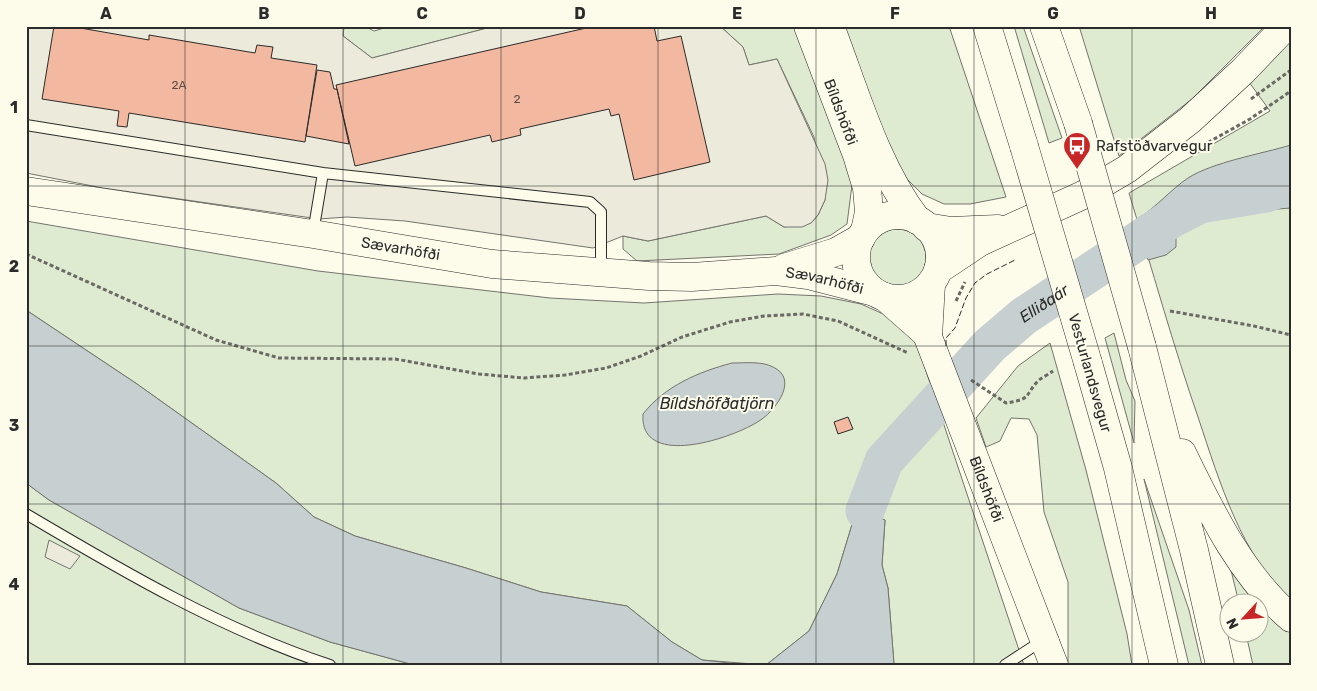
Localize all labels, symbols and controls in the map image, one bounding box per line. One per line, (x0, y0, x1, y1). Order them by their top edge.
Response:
text: A (100, 4, 112, 23)
text: B (258, 4, 270, 23)
text: C (416, 4, 428, 23)
text: D (574, 4, 586, 23)
text: E (732, 4, 742, 23)
text: F (890, 4, 900, 23)
text: G (1047, 4, 1059, 23)
text: H (1205, 4, 1217, 23)
street label: Bíldshöfði (820, 76, 861, 148)
house number: 2A (171, 78, 187, 92)
house number: 2 (513, 92, 521, 106)
text: 1 (10, 98, 18, 117)
bus stop icon: Rafstöðvarvegur (1062, 131, 1092, 170)
place label: Rafstöðvarvegur (1096, 137, 1213, 155)
street label: Sævarhöfði (360, 233, 441, 264)
text: 2 (9, 257, 19, 276)
street label: Sævarhöfði (785, 263, 866, 298)
water label: Elliðaár (1016, 280, 1073, 327)
street label: Vesturlandsvegur (1064, 311, 1116, 435)
water label: Bíldshöfðatjörn (660, 394, 774, 413)
text: 3 (9, 416, 19, 435)
street label: Bíldshöfði (966, 454, 1007, 525)
text: 4 (9, 575, 20, 594)
north arrow (1220, 594, 1270, 644)
text: N (1223, 615, 1243, 632)

